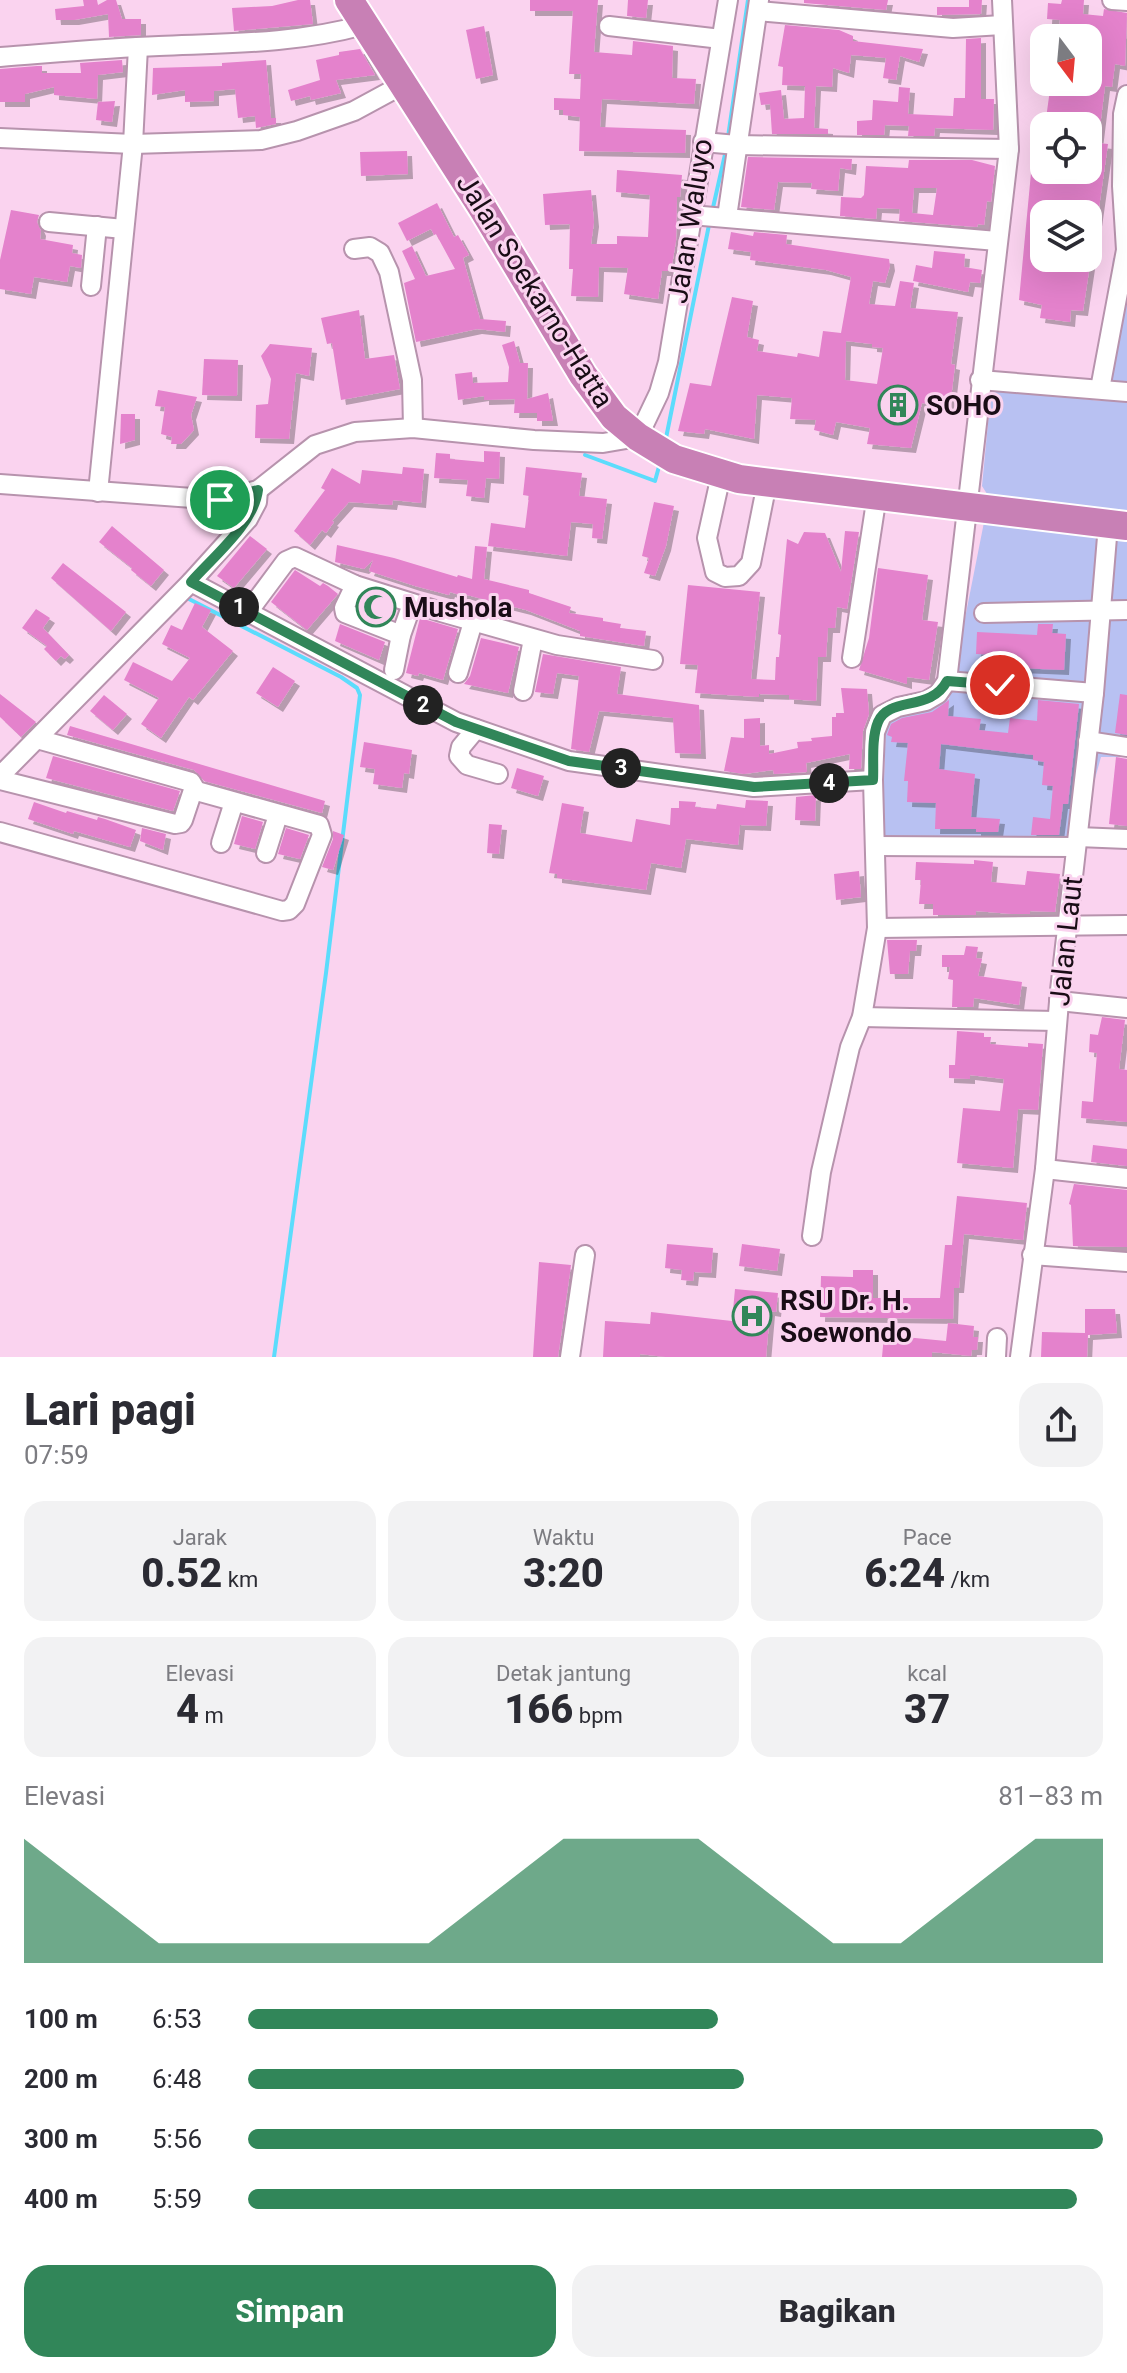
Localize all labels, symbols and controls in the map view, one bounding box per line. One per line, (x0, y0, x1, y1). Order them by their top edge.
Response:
north arrow (1030, 24, 1102, 96)
map controls (1030, 24, 1102, 272)
button: locate (1030, 112, 1102, 184)
street label: Jalan Waluyo (661, 136, 719, 306)
street label: Jalan Soekarno-Hatta (450, 168, 620, 414)
button: layers (1030, 200, 1102, 272)
building icon: SOHO (877, 384, 919, 426)
place label: SOHO (926, 389, 1002, 422)
pin (186, 466, 254, 534)
icon: arrive (198, 478, 242, 522)
mosque icon: Mushola (355, 586, 397, 628)
pin: 1 (219, 587, 259, 627)
place label: Mushola (404, 591, 512, 624)
text: 1 (233, 594, 245, 619)
pin (966, 651, 1034, 719)
icon: check (978, 663, 1022, 707)
pin: 2 (403, 685, 443, 725)
text: 2 (417, 692, 429, 717)
pin: 3 (601, 748, 641, 788)
text: 3 (615, 755, 627, 780)
pin: 4 (809, 763, 849, 803)
text: 4 (823, 770, 835, 795)
street label: Jalan Laut (1043, 875, 1089, 1007)
place label: RSU Dr. H. Soewondo (780, 1284, 912, 1349)
hospital icon: RSU Dr. H. Soewondo (731, 1295, 773, 1337)
button: share (1019, 1383, 1103, 1467)
text: Lari pagi (24, 1384, 196, 1436)
text: 07:59 (24, 1440, 89, 1470)
text: Jarak (173, 1525, 227, 1550)
text: Waktu (533, 1525, 594, 1550)
text: Pace (903, 1525, 952, 1550)
text: 0.52 (141, 1550, 222, 1597)
text: 3:20 (523, 1550, 604, 1597)
text: 6:24 (864, 1550, 945, 1597)
text: km (222, 1567, 258, 1592)
text: /km (945, 1567, 990, 1592)
text: Elevasi (166, 1661, 234, 1686)
text: Detak jantung (496, 1661, 631, 1686)
text: kcal (907, 1661, 947, 1686)
text: 4 (176, 1686, 199, 1733)
text: 166 (504, 1686, 573, 1733)
text: 37 (904, 1686, 950, 1733)
text: m (199, 1703, 224, 1728)
text: bpm (573, 1703, 623, 1728)
text: Elevasi (24, 1781, 105, 1811)
text: 81–83 m (998, 1781, 1103, 1811)
text: 100 m (24, 2004, 98, 2034)
text: 6:53 (152, 2004, 202, 2034)
text: 200 m (24, 2064, 98, 2094)
text: 6:48 (152, 2064, 202, 2094)
text: 300 m (24, 2124, 98, 2154)
text: 5:56 (152, 2124, 202, 2154)
text: 400 m (24, 2184, 98, 2214)
text: 5:59 (152, 2184, 202, 2214)
button: Simpan (24, 2265, 556, 2357)
button: Bagikan (572, 2265, 1103, 2357)

